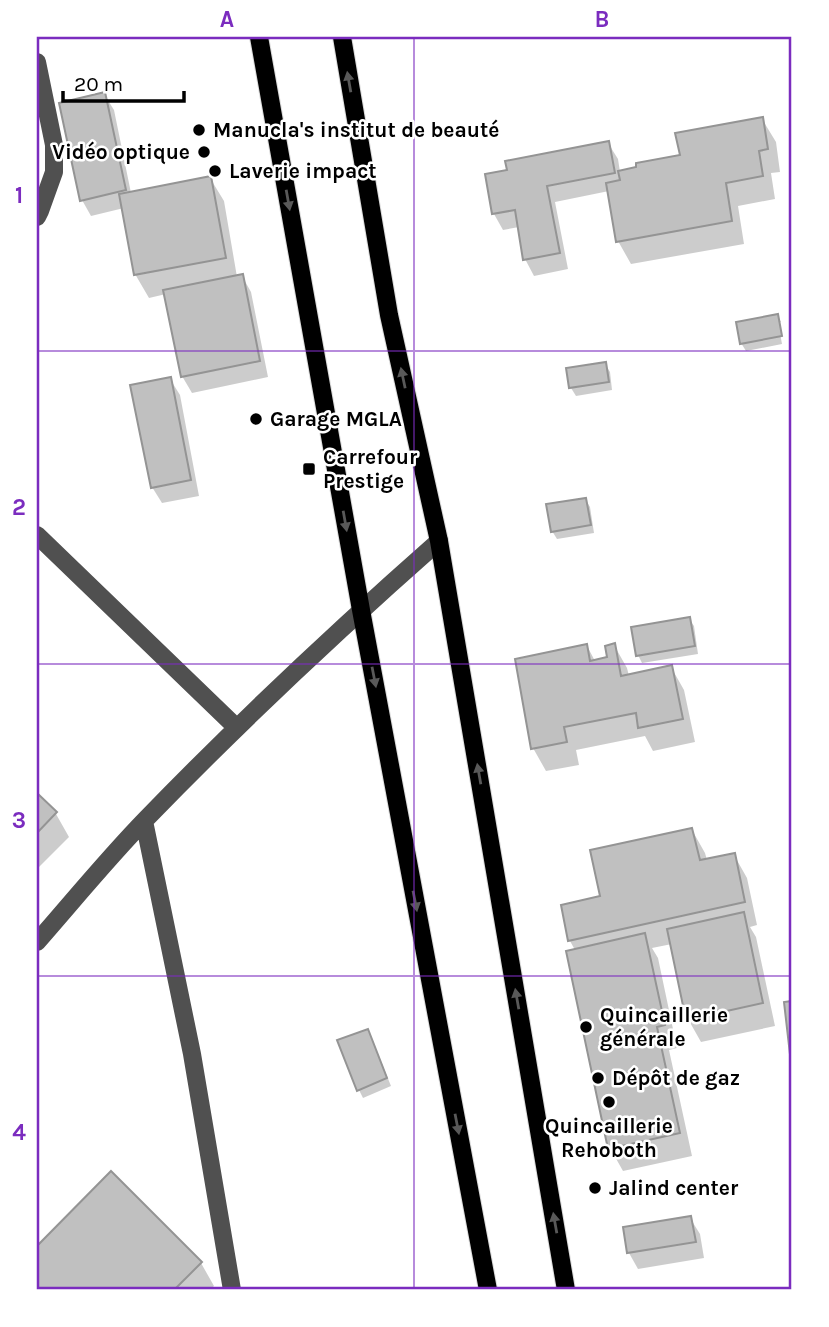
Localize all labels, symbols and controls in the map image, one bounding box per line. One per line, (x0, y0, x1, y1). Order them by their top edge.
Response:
text: A (220, 6, 234, 33)
text: B (595, 6, 609, 33)
scale bar (63, 60, 184, 104)
one-way arrow (343, 71, 354, 93)
text: 20 m (74, 72, 123, 96)
place label: Manucla's institut de beauté (213, 118, 499, 142)
marker: Manucla's institut de beauté (191, 122, 207, 138)
place label: Vidéo optique (52, 140, 190, 165)
marker: Vidéo optique (196, 144, 212, 160)
place label: Laverie impact (229, 159, 377, 183)
marker: Laverie impact (207, 163, 223, 179)
text: 1 (15, 182, 23, 209)
one-way arrow (283, 190, 294, 212)
one-way arrow (397, 367, 408, 389)
place label: Garage MGLA (270, 407, 402, 431)
marker: Garage MGLA (248, 411, 264, 427)
place label: Carrefour Prestige (323, 445, 418, 493)
marker: Carrefour Prestige (301, 461, 317, 477)
text: 2 (12, 494, 26, 521)
one-way arrow (340, 510, 351, 532)
one-way arrow (368, 666, 379, 688)
one-way arrow (473, 763, 484, 785)
text: 3 (12, 807, 26, 834)
one-way arrow (410, 890, 421, 912)
one-way arrow (511, 988, 522, 1010)
place label: Quincaillerie générale (600, 1003, 728, 1051)
marker: Quincaillerie générale (578, 1019, 594, 1035)
place label: Dépôt de gaz (612, 1066, 740, 1090)
marker: Dépôt de gaz (590, 1070, 606, 1086)
marker: Quincaillerie Rehoboth (601, 1094, 617, 1110)
one-way arrow (452, 1113, 463, 1135)
place label: Quincaillerie Rehoboth (545, 1114, 673, 1162)
text: 4 (12, 1119, 26, 1146)
place label: Jalind center (609, 1176, 739, 1200)
marker: Jalind center (587, 1180, 603, 1196)
one-way arrow (549, 1212, 560, 1234)

